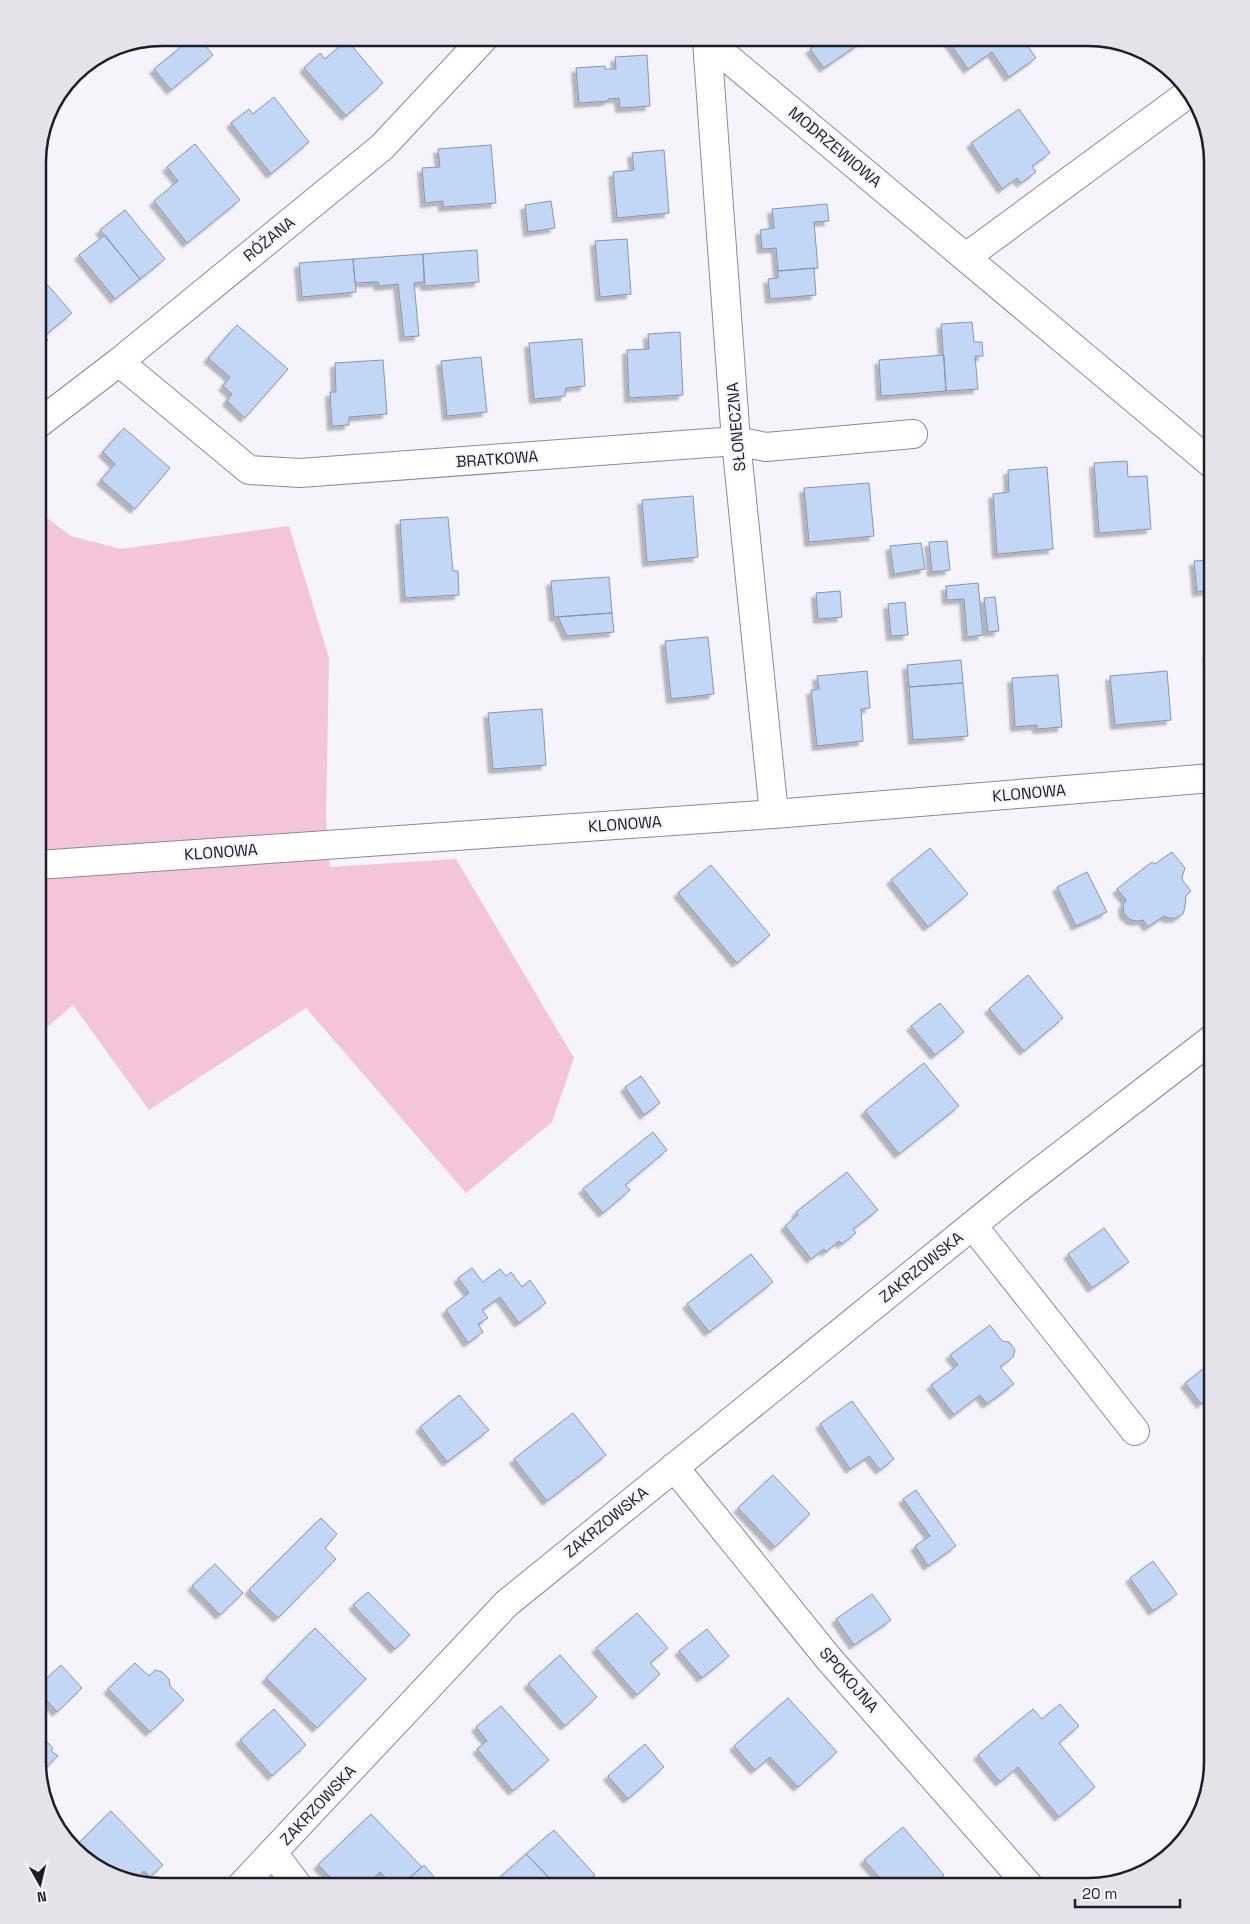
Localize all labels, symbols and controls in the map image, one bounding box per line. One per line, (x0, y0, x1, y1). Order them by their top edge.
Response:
street label: MODRZEWIOWA (784, 102, 886, 192)
street label: RÓŻANA (239, 212, 299, 266)
street label: SŁONECZNA (722, 381, 750, 473)
street label: BRATKOWA (455, 446, 539, 472)
street label: KLONOWA (991, 779, 1067, 807)
street label: KLONOWA (587, 811, 663, 837)
street label: KLONOWA (183, 839, 259, 865)
street label: ZAKRZOWSKA (875, 1227, 967, 1307)
street label: ZAKRZOWSKA (560, 1482, 652, 1562)
street label: SPOKOJNA (815, 1643, 883, 1717)
street label: ZAKRZOWSKA (275, 1760, 361, 1850)
north arrow (15, 1859, 65, 1909)
scale bar (1075, 1876, 1180, 1908)
text: 20 m (1082, 1884, 1117, 1903)
text: N (36, 1887, 48, 1906)

